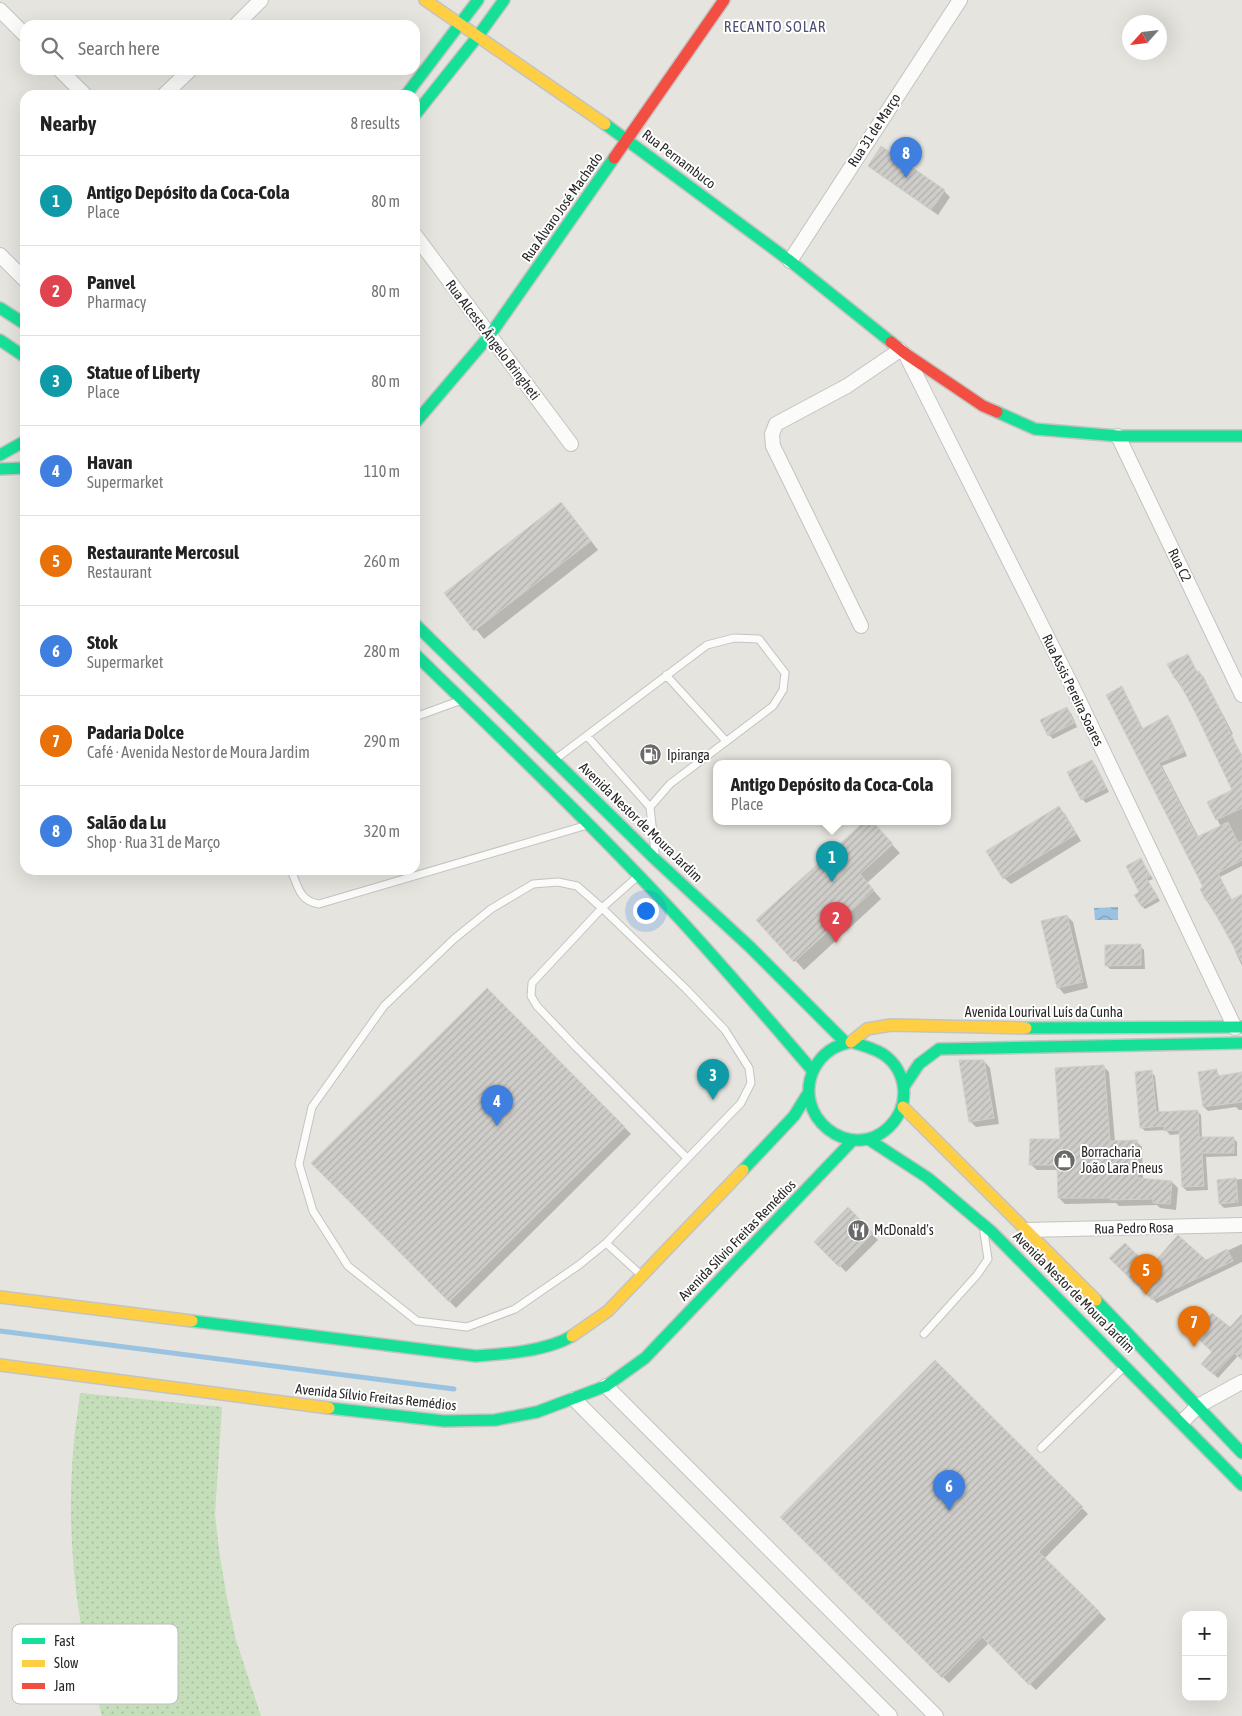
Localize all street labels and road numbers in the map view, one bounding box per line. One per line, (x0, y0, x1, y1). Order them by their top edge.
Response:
street label: Rua 31 de Março (844, 90, 904, 170)
street label: Rua Pernambuco (639, 126, 719, 192)
street label: Rua Álvaro José Machado (518, 149, 606, 265)
street label: Rua Alceste Ângelo Bringheti (443, 277, 543, 403)
street label: Rua C2 (1165, 546, 1195, 584)
street label: Rua Assis Pereira Soares (1039, 631, 1107, 749)
street label: Avenida Nestor de Moura Jardim (576, 759, 706, 885)
street label: Avenida Lourival Luís da Cunha (965, 1004, 1123, 1020)
street label: Avenida Sílvio Freitas Remédios (675, 1176, 799, 1304)
street label: Rua Pedro Rosa (1094, 1219, 1174, 1237)
street label: Avenida Nestor de Moura Jardim (1010, 1228, 1138, 1356)
street label: Avenida Sílvio Freitas Remédios (295, 1381, 457, 1413)

